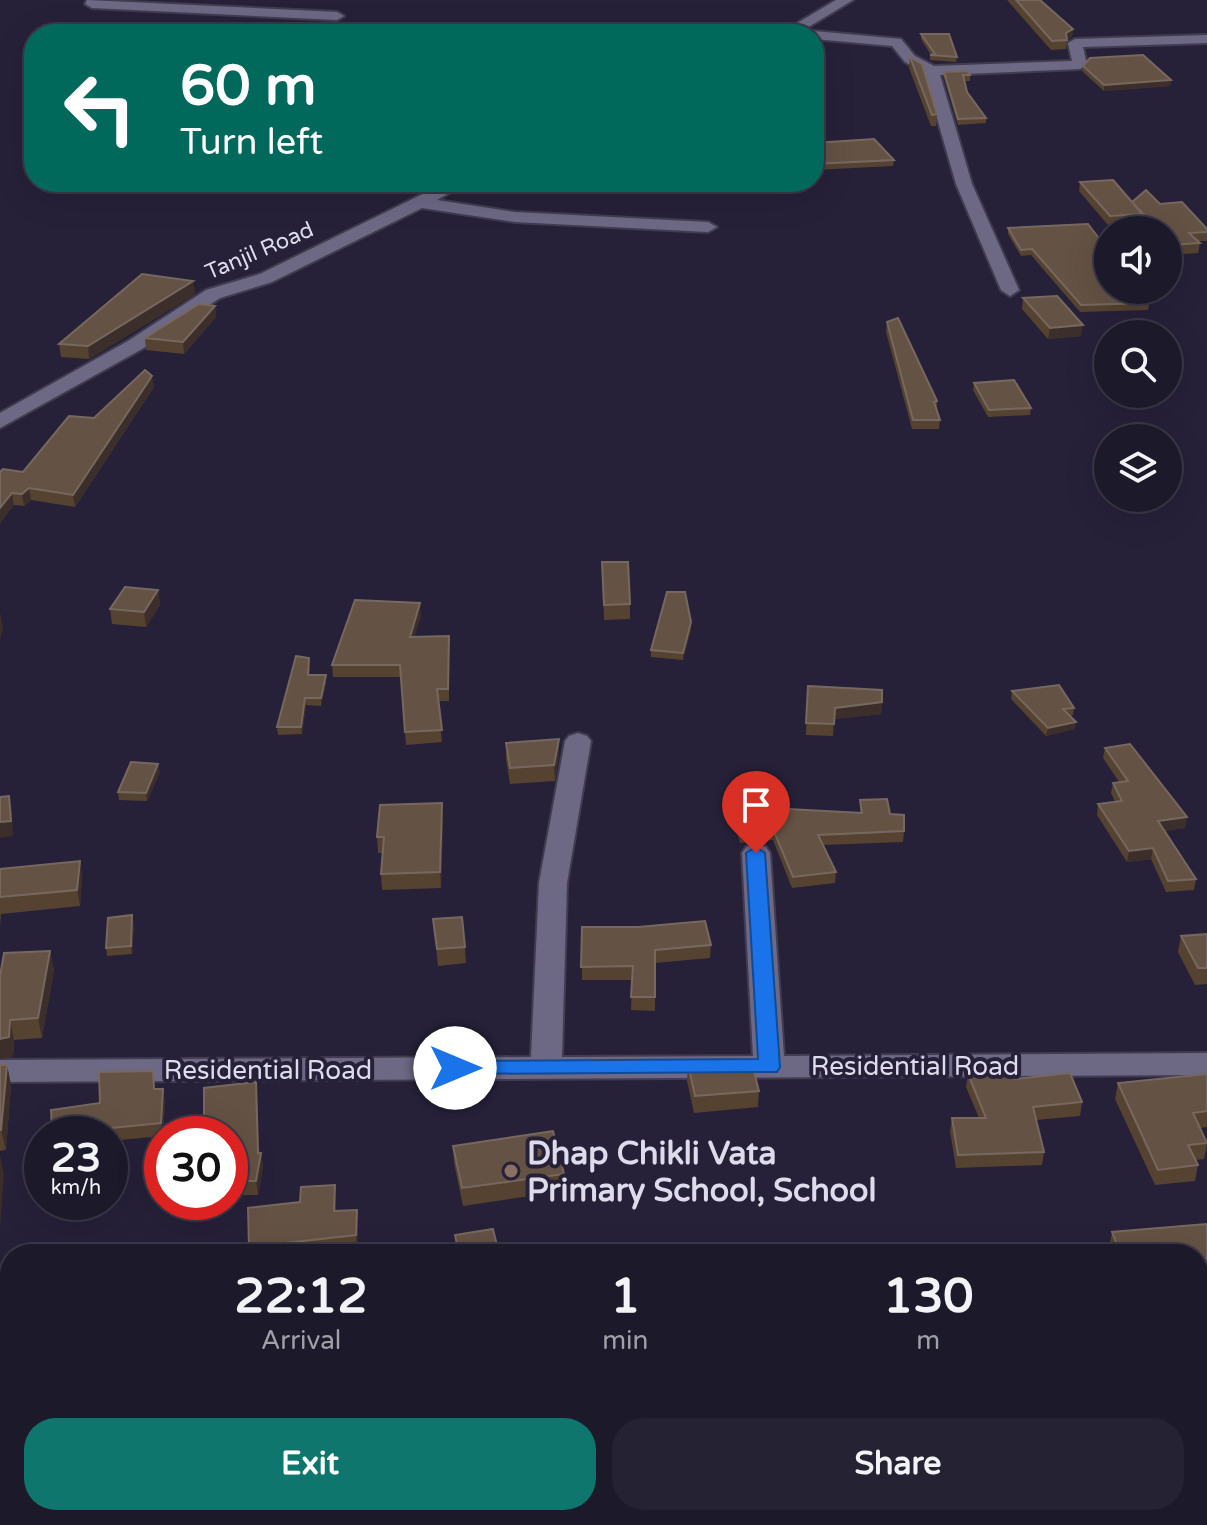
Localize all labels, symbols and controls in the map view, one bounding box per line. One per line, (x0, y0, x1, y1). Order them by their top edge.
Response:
text: 60 m (180, 53, 316, 120)
icon: left (48, 56, 152, 160)
text: Turn left (180, 121, 323, 164)
street label: Tanjil Road (201, 216, 317, 285)
map controls (1094, 216, 1182, 512)
button: sound (1094, 216, 1182, 304)
button: search (1094, 320, 1182, 408)
button: layers (1094, 424, 1182, 512)
pin (722, 771, 790, 853)
icon: arrive (734, 783, 778, 827)
position arrow (413, 1026, 497, 1110)
street label: Residential Road (811, 1051, 1019, 1082)
street label: Residential Road (164, 1055, 372, 1086)
speed limit sign: 30 (144, 1116, 248, 1220)
text: 23 (51, 1134, 101, 1182)
place label: Dhap Chikli Vata Primary School, School (527, 1135, 877, 1210)
marker: Dhap Chikli Vata Primary School, School (502, 1162, 520, 1180)
text: km/h (51, 1176, 101, 1200)
text: 22:12 (235, 1268, 368, 1326)
text: 1 (610, 1268, 640, 1326)
text: 130 (883, 1268, 973, 1326)
text: Arrival (261, 1325, 341, 1356)
text: min (602, 1325, 648, 1356)
text: m (916, 1325, 940, 1356)
button: Exit (24, 1418, 596, 1510)
button: Share (612, 1418, 1184, 1510)

